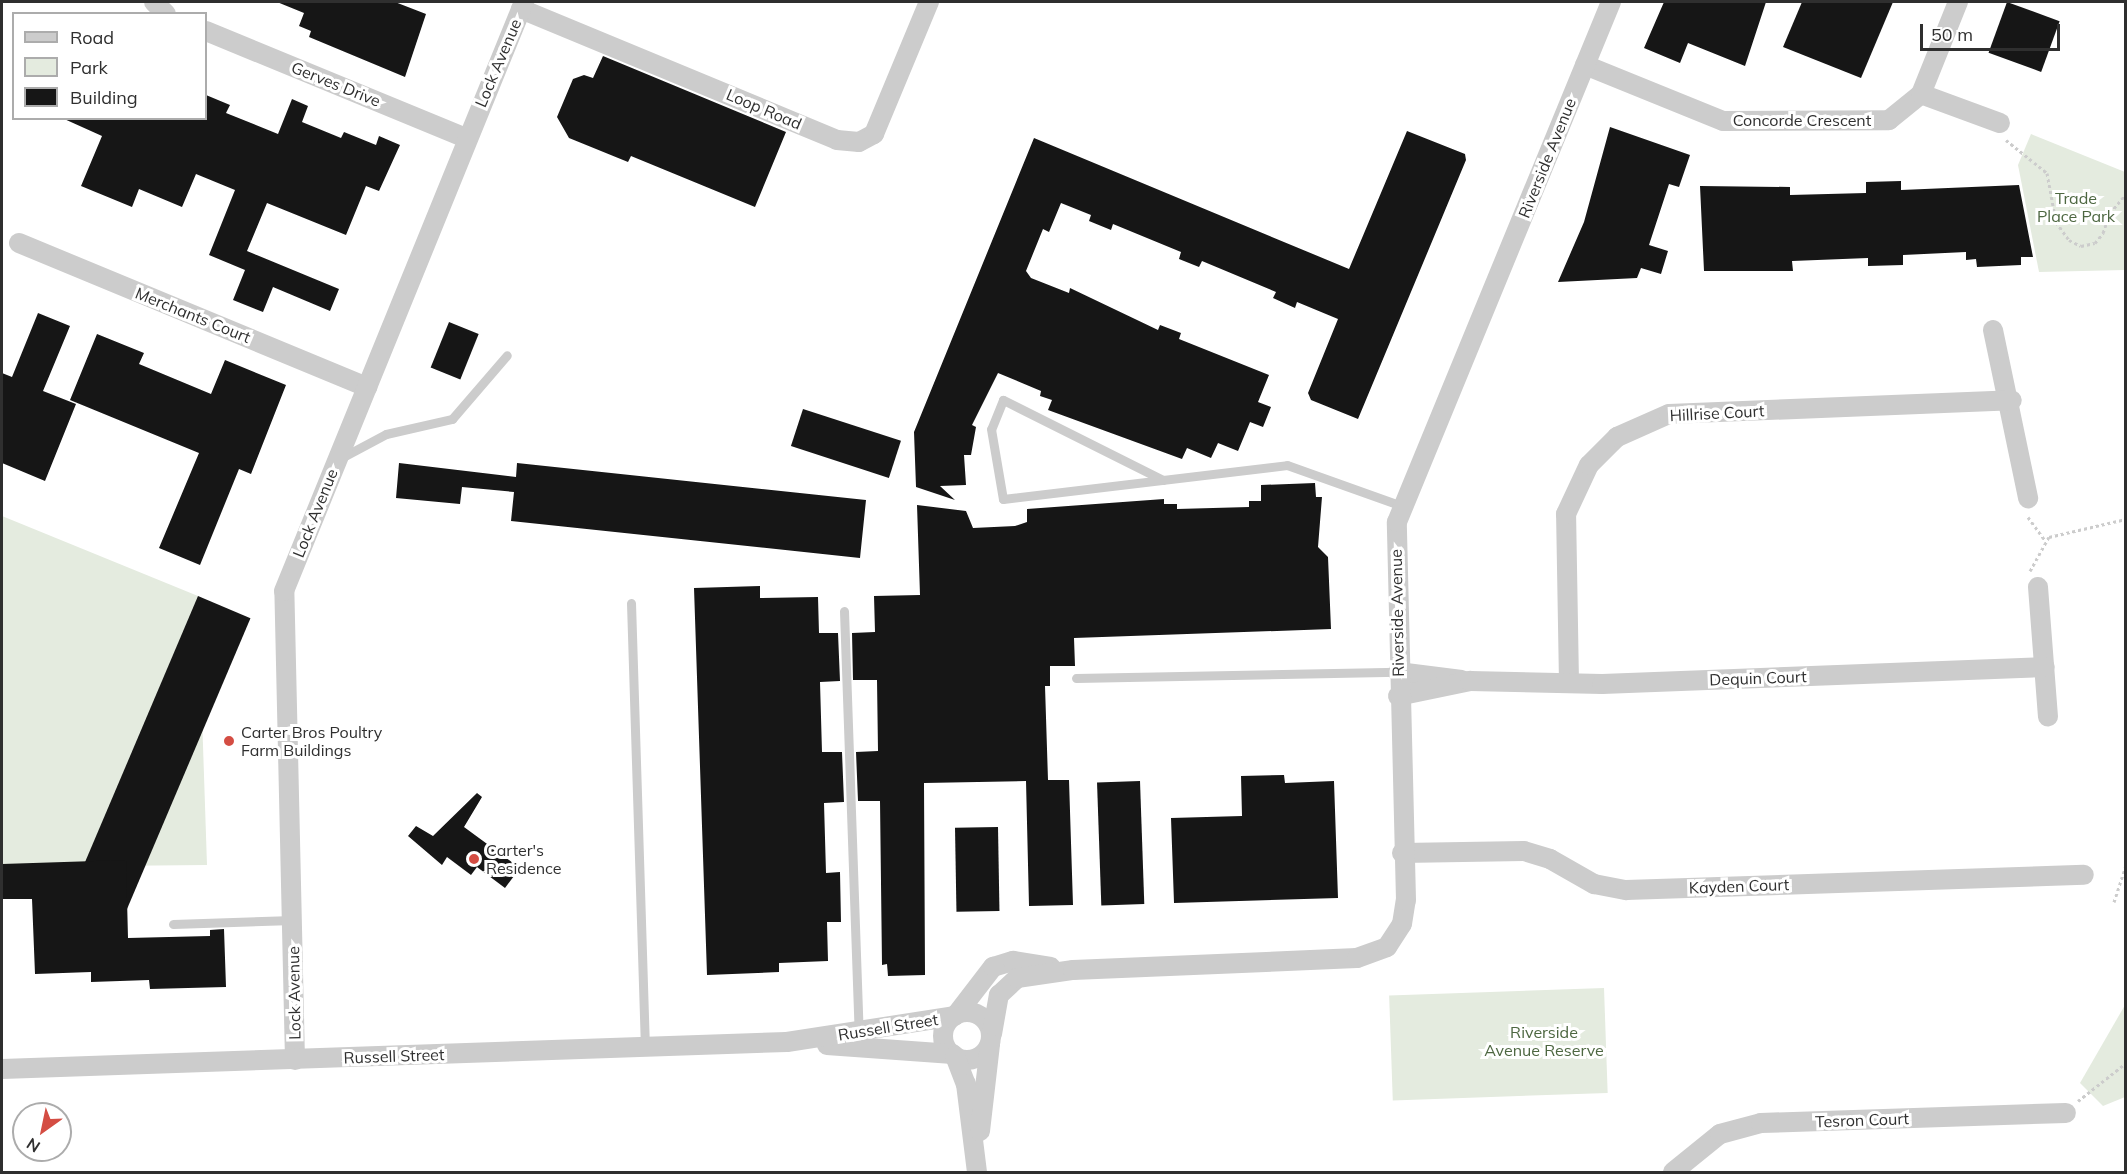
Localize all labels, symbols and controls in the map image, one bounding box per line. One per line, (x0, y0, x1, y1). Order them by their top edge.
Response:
legend (12, 12, 207, 120)
scale bar (1923, 12, 2062, 50)
street label: Lock Avenue (471, 16, 525, 110)
text: 50 m (1931, 23, 1973, 46)
text: Road (70, 26, 114, 49)
text: Park (70, 56, 108, 79)
street label: Gerves Drive (289, 57, 383, 111)
street label: Loop Road (723, 85, 805, 133)
text: Building (70, 86, 138, 109)
street label: Riverside Avenue (1514, 95, 1580, 221)
street label: Concorde Crescent (1733, 110, 1871, 130)
park label: Trade Place Park (2037, 188, 2115, 226)
street label: Merchants Court (133, 283, 253, 347)
street label: Hillrise Court (1669, 401, 1765, 425)
street label: Lock Avenue (289, 466, 341, 560)
street label: Riverside Avenue (1386, 549, 1408, 677)
street label: Dequin Court (1709, 667, 1807, 689)
place label: Carter Bros Poultry Farm Buildings (241, 722, 382, 760)
marker: Carter Bros Poultry Farm Buildings (222, 734, 236, 748)
place label: Carter's Residence (486, 840, 561, 878)
marker: Carter's Residence (467, 852, 481, 866)
street label: Kayden Court (1688, 875, 1790, 897)
street label: Lock Avenue (284, 946, 304, 1040)
street label: Russell Street (837, 1010, 939, 1044)
park label: Riverside Avenue Reserve (1484, 1022, 1604, 1060)
street label: Russell Street (343, 1045, 445, 1067)
north arrow (12, 1102, 72, 1162)
street label: Tesron Court (1815, 1109, 1909, 1131)
text: N (23, 1134, 44, 1157)

